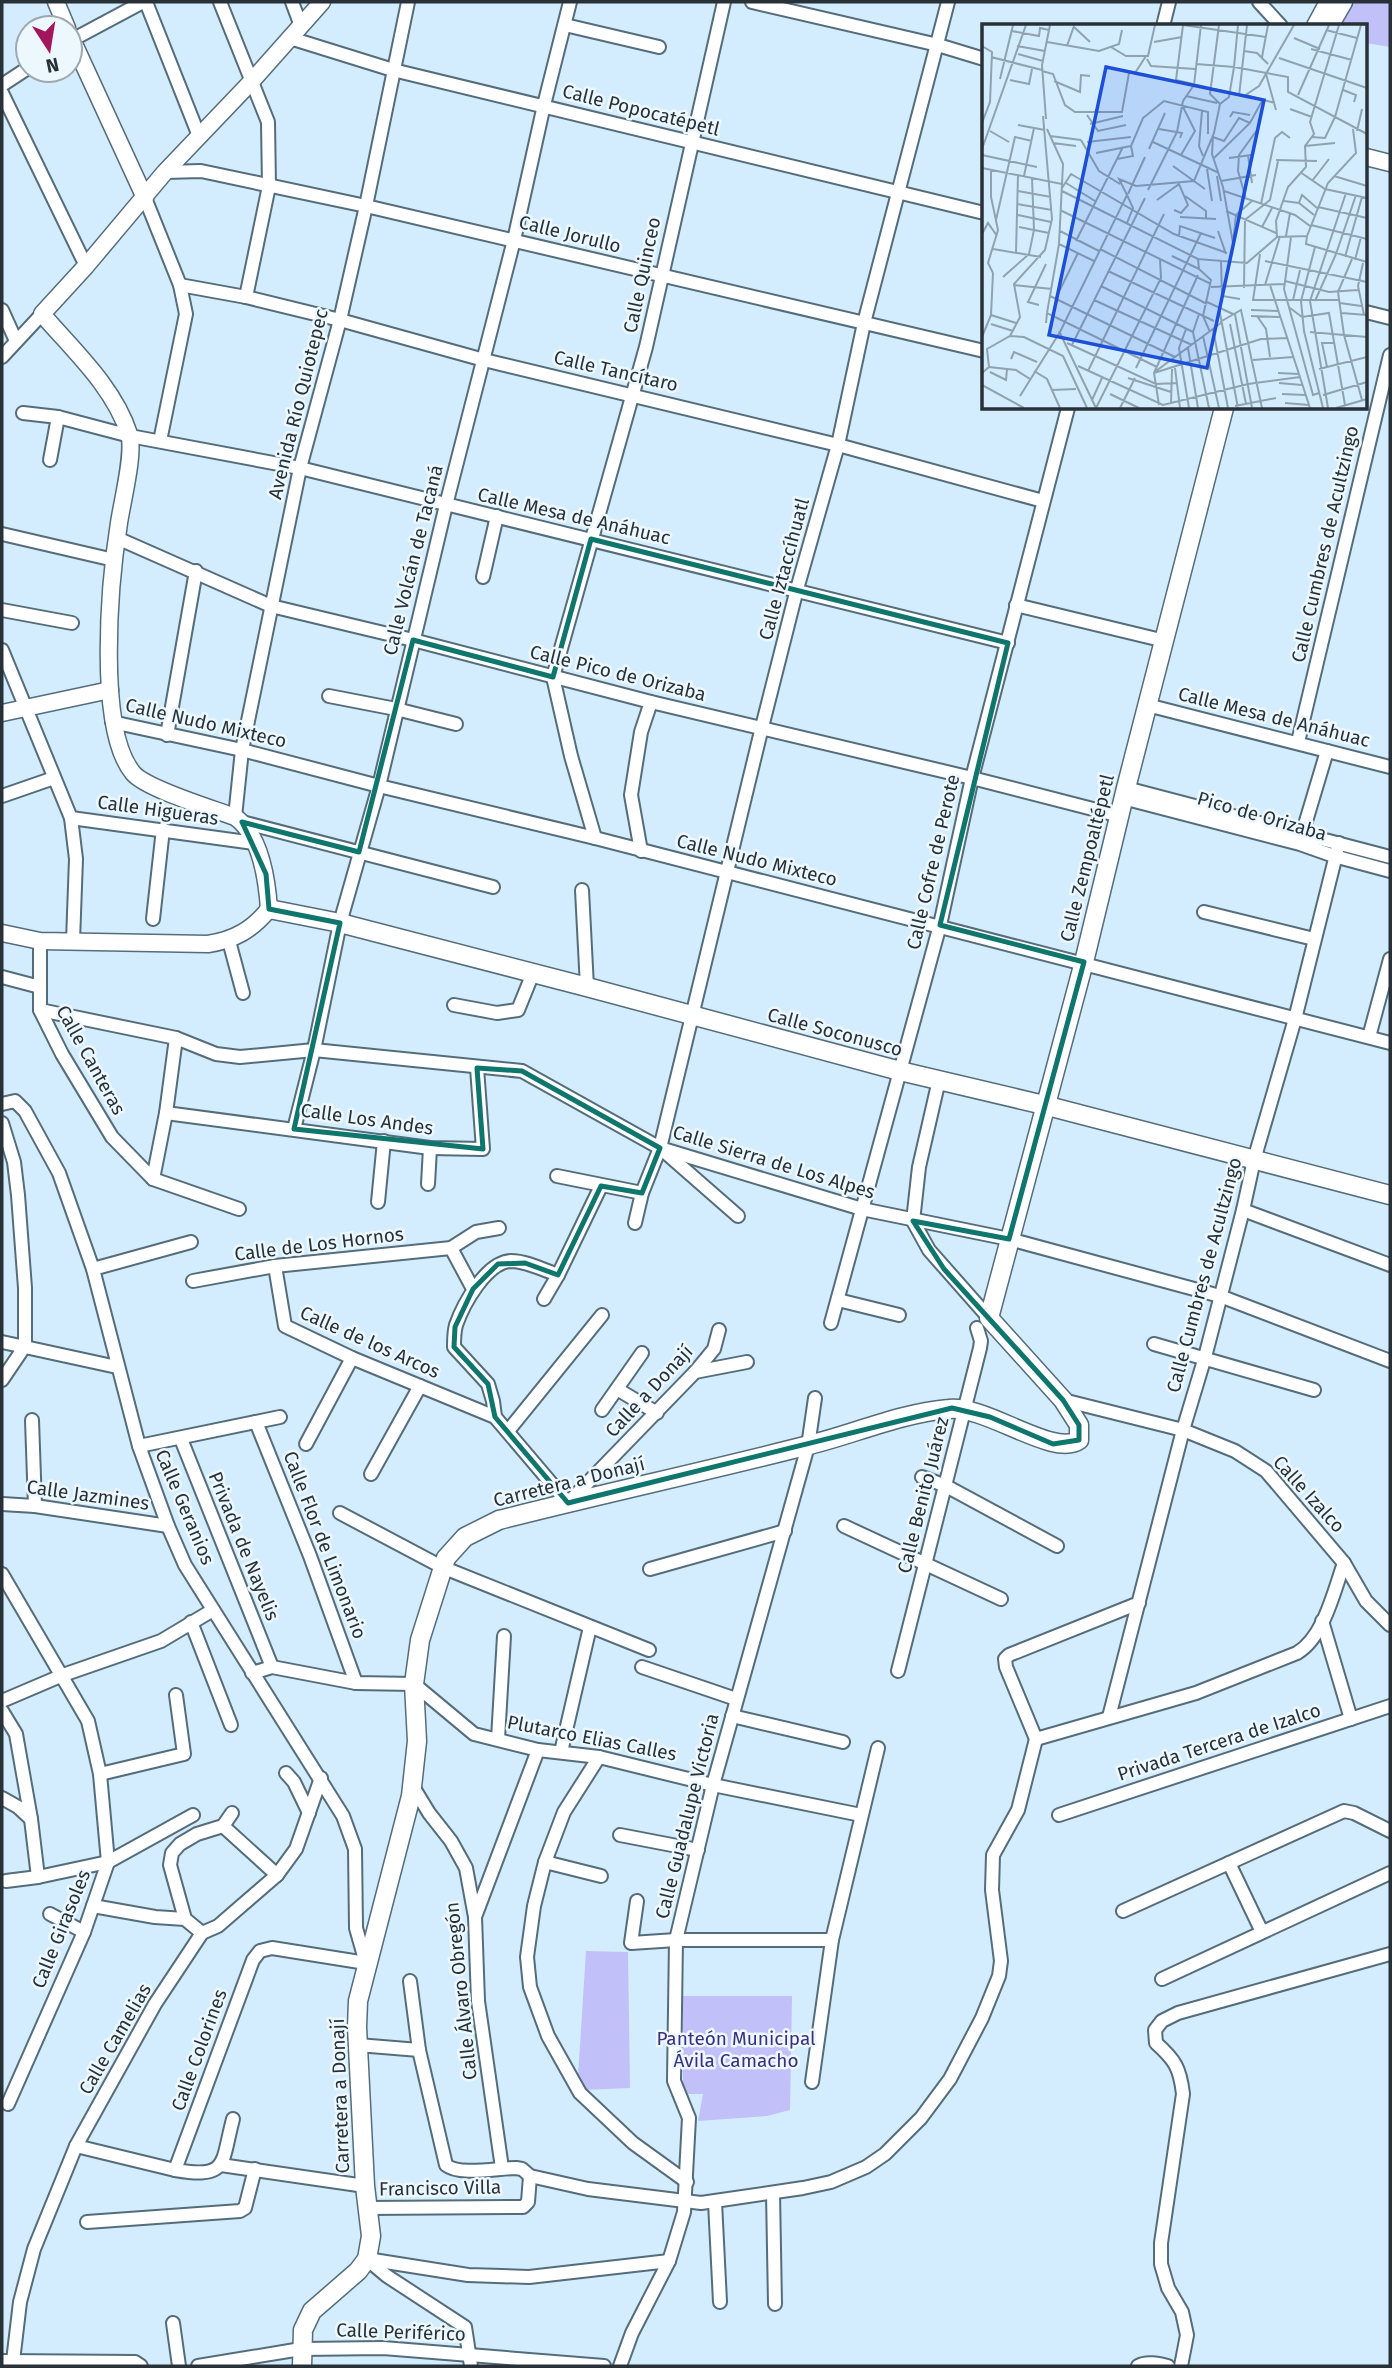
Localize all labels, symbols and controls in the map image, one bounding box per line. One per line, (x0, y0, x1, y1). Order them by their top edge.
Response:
north arrow (14, 14, 84, 84)
inset map (982, 24, 1368, 410)
text: N (44, 53, 61, 78)
street label: Calle Popocatépetl (560, 79, 722, 141)
street label: Calle Jorullo (517, 210, 623, 258)
street label: Calle Quinceo (618, 215, 666, 335)
street label: Avenida Río Quiotepec (263, 307, 333, 501)
street label: Calle Tancítaro (552, 346, 680, 396)
street label: Calle Cumbres de Acultzingo (1287, 423, 1363, 665)
street label: Calle Volcán de Tacaná (378, 462, 448, 658)
street label: Calle Mesa de Anáhuac (475, 483, 673, 549)
street label: Calle Iztaccíhuatl (754, 495, 814, 643)
street label: Calle Pico de Orizaba (528, 640, 708, 706)
street label: Calle Mesa de Anáhuac (1176, 682, 1372, 752)
street label: Calle Nudo Mixteco (123, 693, 289, 753)
street label: Calle Zempoaltépetl (1055, 771, 1119, 944)
street label: Calle Cofre de Perote (902, 772, 964, 952)
street label: Pico de Orizaba (1195, 787, 1329, 845)
street label: Calle Higueras (96, 790, 220, 830)
street label: Calle Nudo Mixteco (674, 829, 840, 891)
street label: Calle Canteras (51, 1001, 131, 1119)
street label: Calle Soconusco (765, 1003, 905, 1061)
street label: Calle Los Andes (299, 1098, 435, 1140)
street label: Calle Sierra de Los Alpes (670, 1120, 878, 1204)
street label: Calle Cumbres de Acultzingo (1162, 1155, 1246, 1395)
street label: Calle de Los Hornos (233, 1222, 405, 1266)
street label: Calle de los Arcos (297, 1301, 444, 1383)
street label: Calle a Donají (600, 1340, 698, 1442)
street label: Calle Benito Juárez (892, 1414, 954, 1576)
street label: Calle Geranios (150, 1446, 220, 1568)
street label: Calle Flor de Limonario (279, 1448, 371, 1642)
street label: Calle Izalco (1268, 1451, 1350, 1537)
street label: Carretera a Donají (491, 1452, 647, 1512)
street label: Privada de Nayelis (204, 1468, 284, 1624)
street label: Calle Jazmines (25, 1475, 151, 1515)
street label: Privada Tercera de Izalco (1115, 1698, 1323, 1786)
street label: Plutarco Elias Calles (505, 1710, 679, 1766)
street label: Calle Guadalupe Victoria (650, 1711, 724, 1921)
street label: Calle Girasoles (27, 1866, 95, 1992)
street label: Calle Álvaro Obregón (440, 1901, 482, 2081)
street label: Calle Camelias (74, 1979, 156, 2099)
street label: Calle Colorines (166, 1986, 232, 2114)
street label: Carretera a Donají (326, 2018, 354, 2174)
park label: Panteón Municipal Ávila Camacho (656, 2027, 816, 2072)
street label: Francisco Villa (379, 2175, 501, 2201)
street label: Calle Periférico (336, 2318, 466, 2346)

